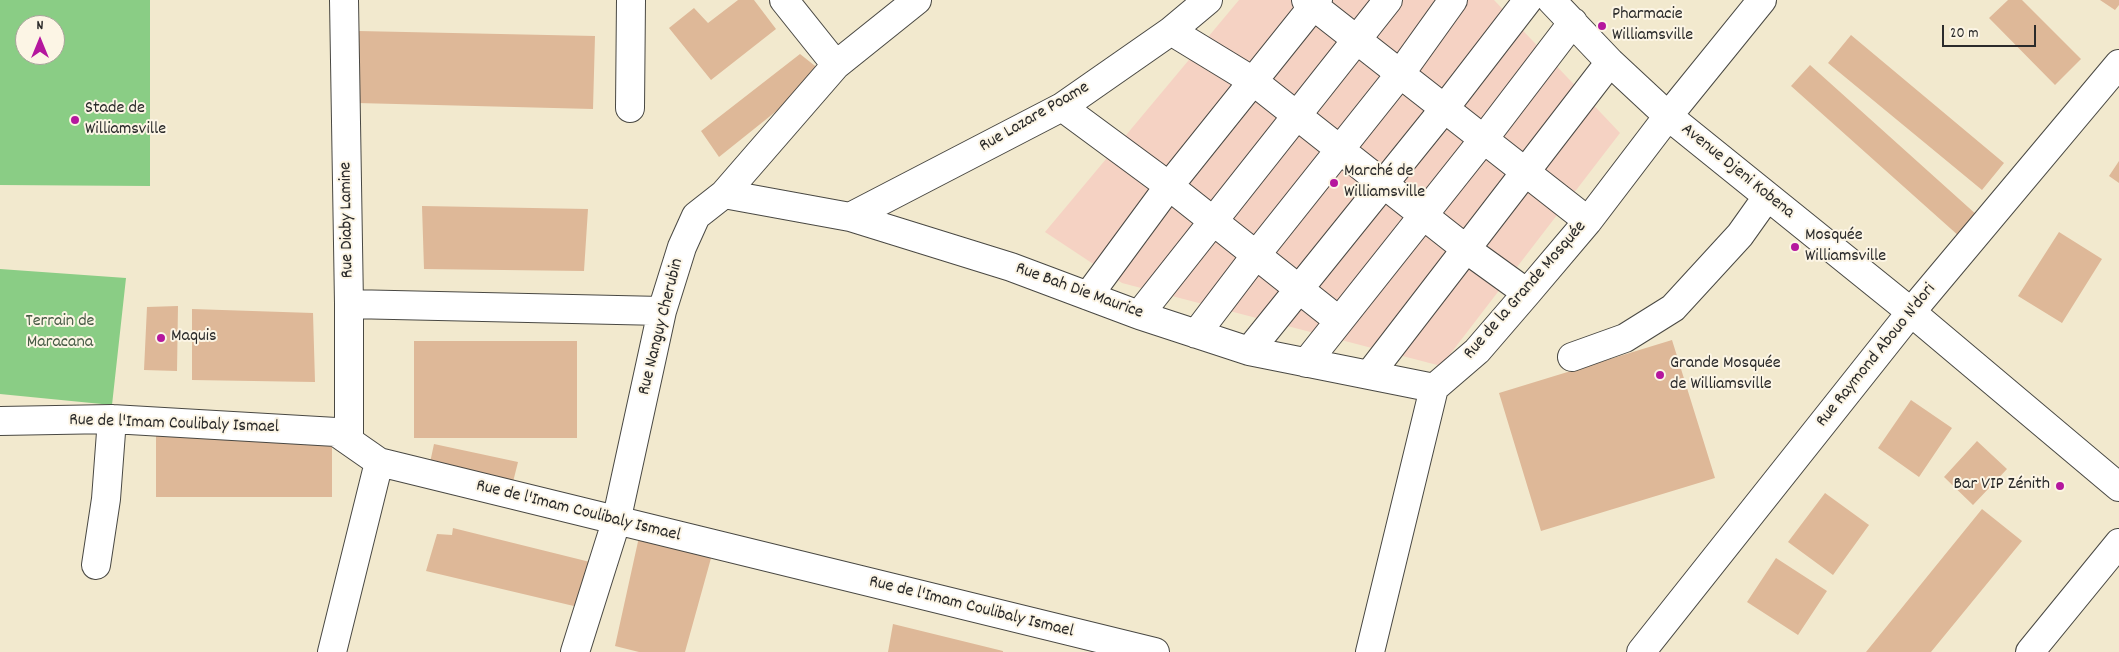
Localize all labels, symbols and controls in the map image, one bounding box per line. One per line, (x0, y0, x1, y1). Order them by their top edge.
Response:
place label: Pharmacie Williamsville (1612, 5, 1693, 48)
north arrow (15, 15, 65, 65)
scale bar (1944, 15, 2038, 47)
text: N (37, 16, 43, 36)
marker: Pharmacie Williamsville (1596, 20, 1608, 32)
text: 20 m (1950, 23, 1978, 45)
street label: Rue Lazare Poame (976, 78, 1094, 158)
place label: Stade de Williamsville (85, 99, 166, 142)
marker: Stade de Williamsville (69, 114, 81, 126)
street label: Avenue Djeni Kobena (1676, 120, 1798, 224)
street label: Rue Diaby Lamine (336, 162, 360, 278)
place label: Marché de Williamsville (1344, 162, 1425, 204)
marker: Marché de Williamsville (1328, 177, 1340, 189)
street label: Rue de la Grande Mosquée (1460, 217, 1592, 365)
place label: Mosquée Williamsville (1805, 226, 1886, 268)
marker: Mosquée Williamsville (1789, 241, 1801, 253)
street label: Rue Nanguy Cherubin (635, 256, 689, 398)
street label: Rue Bah Die Maurice (1012, 259, 1146, 325)
street label: Rue Raymond Abouo N'dori (1812, 280, 1942, 432)
park label: Terrain de Maracana (25, 312, 95, 354)
place label: Maquis (171, 327, 217, 349)
marker: Maquis (155, 332, 167, 344)
place label: Grande Mosquée de Williamsville (1670, 354, 1781, 396)
marker: Grande Mosquée de Williamsville (1654, 369, 1666, 381)
street label: Rue de l'Imam Coulibaly Ismael (69, 411, 279, 439)
place label: Bar VIP Zénith (1954, 475, 2050, 497)
street label: Rue de l'Imam Coulibaly Ismael (473, 476, 683, 548)
marker: Bar VIP Zénith (2054, 480, 2066, 492)
street label: Rue de l'Imam Coulibaly Ismael (866, 572, 1076, 644)

